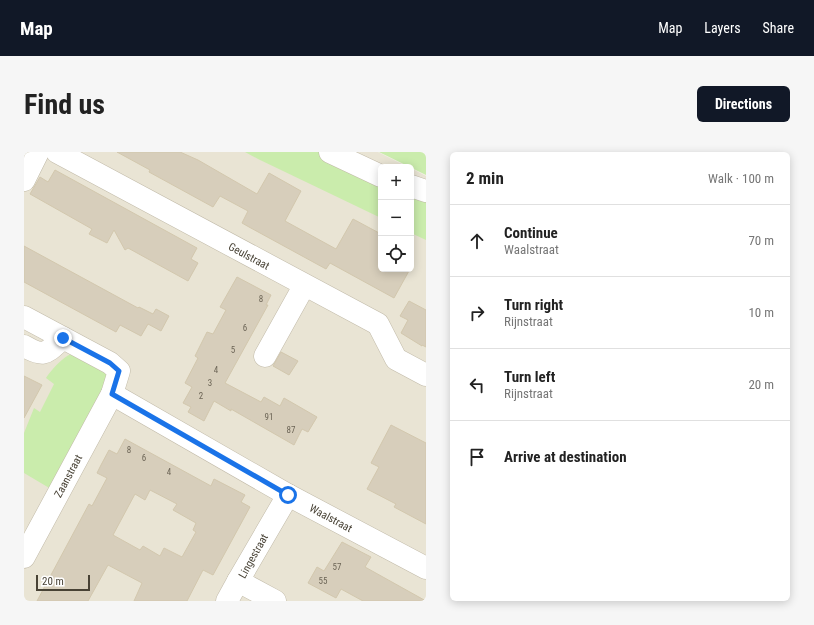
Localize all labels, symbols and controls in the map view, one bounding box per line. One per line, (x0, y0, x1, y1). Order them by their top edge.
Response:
text: Map (20, 17, 53, 40)
text: Map (658, 20, 682, 36)
text: Layers (704, 20, 741, 36)
text: Share (763, 20, 794, 36)
button: Directions (697, 86, 790, 122)
text: Find us (24, 88, 105, 121)
map controls (378, 164, 414, 272)
button: + (378, 164, 414, 200)
text: 2 min (466, 168, 504, 188)
text: Walk · 100 m (708, 171, 774, 186)
button: − (378, 200, 414, 236)
text: Continue (504, 224, 558, 242)
icon: ahead (466, 230, 488, 252)
text: 70 m (748, 233, 774, 248)
button: locate (378, 236, 414, 272)
street label: Geulstraat (226, 240, 272, 273)
text: Waalstraat (504, 242, 559, 257)
house number: 8 (259, 294, 263, 304)
text: Turn right (504, 296, 563, 314)
icon: right (466, 302, 488, 324)
text: 10 m (748, 305, 774, 320)
text: Rijnstraat (504, 314, 553, 329)
house number: 6 (243, 323, 247, 333)
route end (54, 329, 72, 347)
house number: 5 (231, 345, 236, 355)
house number: 4 (214, 365, 219, 375)
text: Turn left (504, 368, 555, 386)
icon: left (466, 374, 488, 396)
text: 20 m (748, 377, 774, 392)
house number: 3 (208, 378, 212, 388)
text: Rijnstraat (504, 386, 553, 401)
house number: 2 (199, 391, 204, 401)
house number: 91 (265, 412, 273, 422)
house number: 87 (287, 425, 296, 435)
house number: 8 (127, 445, 131, 455)
icon: arrive (466, 446, 488, 468)
text: Arrive at destination (504, 448, 627, 466)
street label: Zaanstraat (52, 453, 85, 500)
house number: 6 (142, 453, 146, 463)
house number: 4 (167, 467, 172, 477)
route start (279, 486, 297, 504)
street label: Waalstraat (307, 502, 354, 535)
street label: Lingestraat (236, 532, 271, 581)
house number: 57 (333, 562, 342, 572)
scale bar (36, 573, 90, 592)
text: 20 m (42, 575, 64, 588)
house number: 55 (319, 576, 328, 586)

